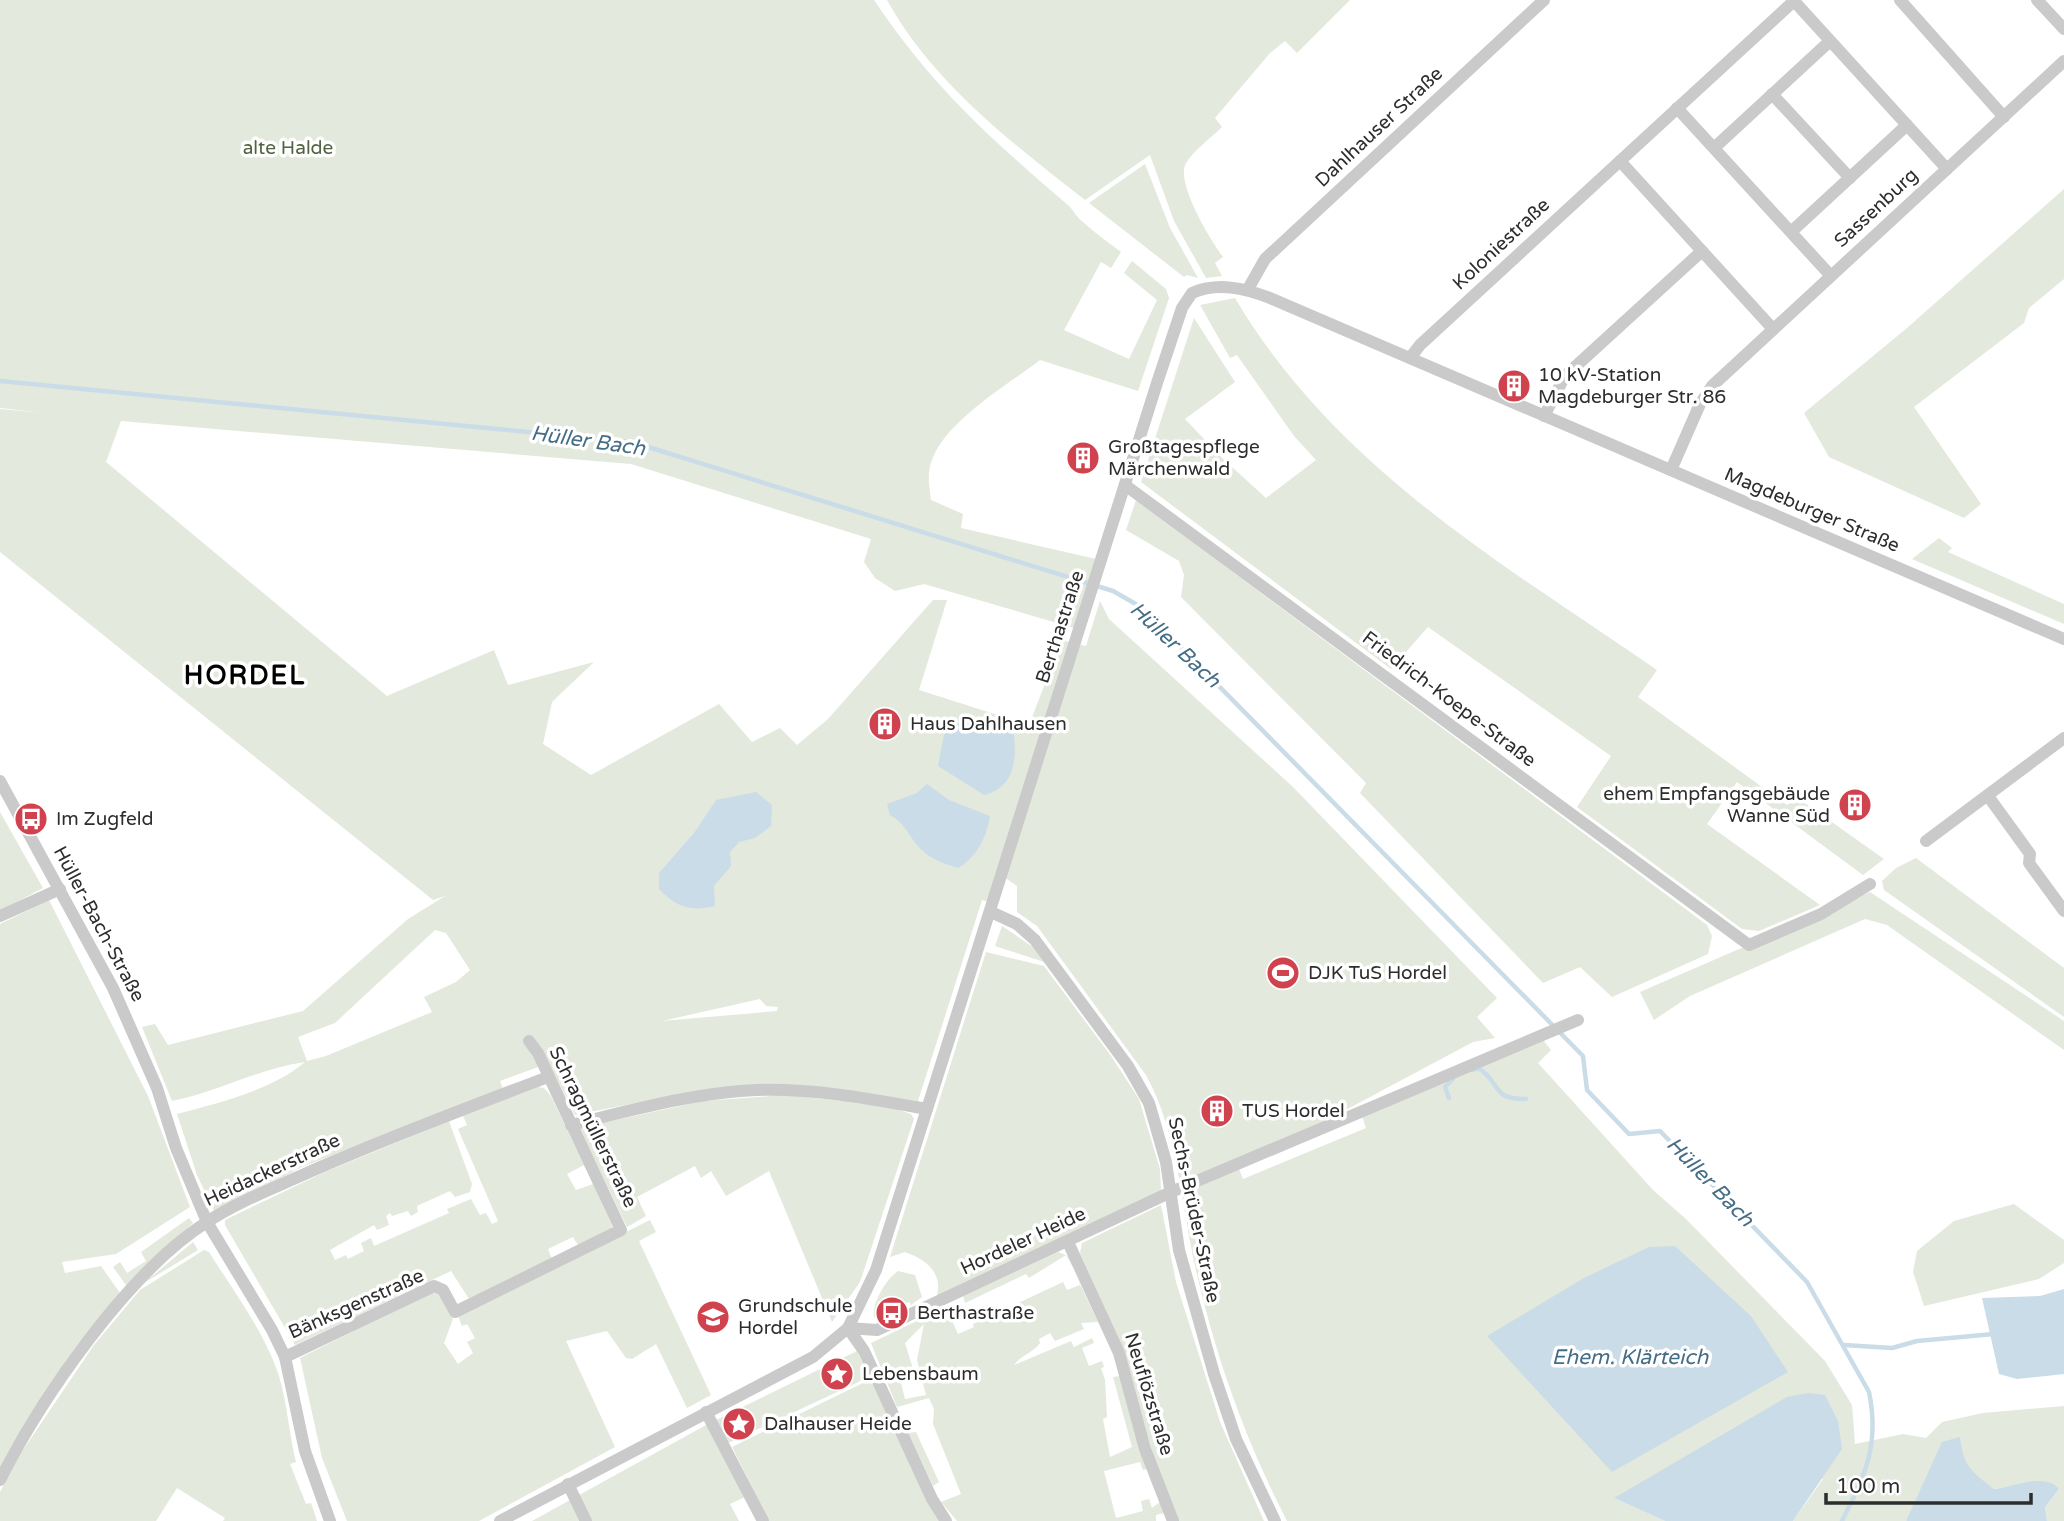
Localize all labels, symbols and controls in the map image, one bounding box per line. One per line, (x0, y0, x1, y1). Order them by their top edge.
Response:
street label: Dahlhauser Straße (1311, 62, 1447, 192)
park label: alte Halde (243, 137, 333, 159)
street label: Sassenburg (1830, 164, 1922, 252)
street label: Koloniestraße (1448, 194, 1554, 294)
place label: 10 kV-Station Magdeburger Str. 86 (1538, 364, 1726, 408)
building icon: 10 kV-Station Magdeburger Str. 86 (1495, 367, 1533, 405)
water label: Hüller Bach (530, 421, 648, 462)
place label: Großtagespflege Märchenwald (1108, 436, 1260, 480)
building icon: Großtagespflege Märchenwald (1064, 439, 1102, 477)
street label: Magdeburger Straße (1721, 463, 1903, 557)
street label: Berthastraße (1031, 568, 1089, 686)
water label: Hüller Bach (1125, 597, 1226, 694)
street label: Friedrich-Koepe-Straße (1358, 627, 1540, 771)
district label: HORDEL (184, 660, 306, 691)
building icon: Haus Dahlhausen (866, 705, 904, 743)
place label: Haus Dahlhausen (910, 713, 1067, 735)
place label: ehem Empfangsgebäude Wanne Süd (1603, 783, 1830, 827)
building icon: ehem Empfangsgebäude Wanne Süd (1836, 786, 1874, 824)
bus stop icon: Im Zugfeld (12, 800, 50, 838)
place label: Im Zugfeld (56, 808, 153, 830)
street label: Hüller-Bach-Straße (49, 843, 149, 1005)
sports icon: DJK TuS Hordel (1264, 954, 1302, 992)
place label: DJK TuS Hordel (1308, 962, 1447, 984)
street label: Schragmüllerstraße (544, 1043, 642, 1211)
building icon: TUS Hordel (1198, 1092, 1236, 1130)
place label: TUS Hordel (1242, 1100, 1345, 1122)
street label: Sechs-Brüder-Straße (1164, 1115, 1224, 1305)
street label: Heidackerstraße (201, 1129, 343, 1211)
water label: Hüller Bach (1661, 1132, 1760, 1233)
street label: Hordeler Heide (957, 1202, 1089, 1280)
street label: Bänksgenstraße (285, 1264, 427, 1344)
bus stop icon: Berthastraße (873, 1294, 911, 1332)
place label: Grundschule Hordel (738, 1295, 853, 1339)
school or university icon: Grundschule Hordel (694, 1298, 732, 1336)
place label: Berthastraße (917, 1302, 1034, 1324)
street label: Neuflözstraße (1120, 1330, 1178, 1458)
water label: Ehem. Klärteich (1552, 1345, 1709, 1370)
place icon: Lebensbaum (818, 1355, 856, 1393)
place label: Lebensbaum (862, 1363, 979, 1385)
place icon: Dalhauser Heide (720, 1405, 758, 1443)
place label: Dalhauser Heide (764, 1413, 912, 1435)
scale bar (1826, 1462, 2031, 1506)
text: 100 m (1836, 1474, 1900, 1499)

